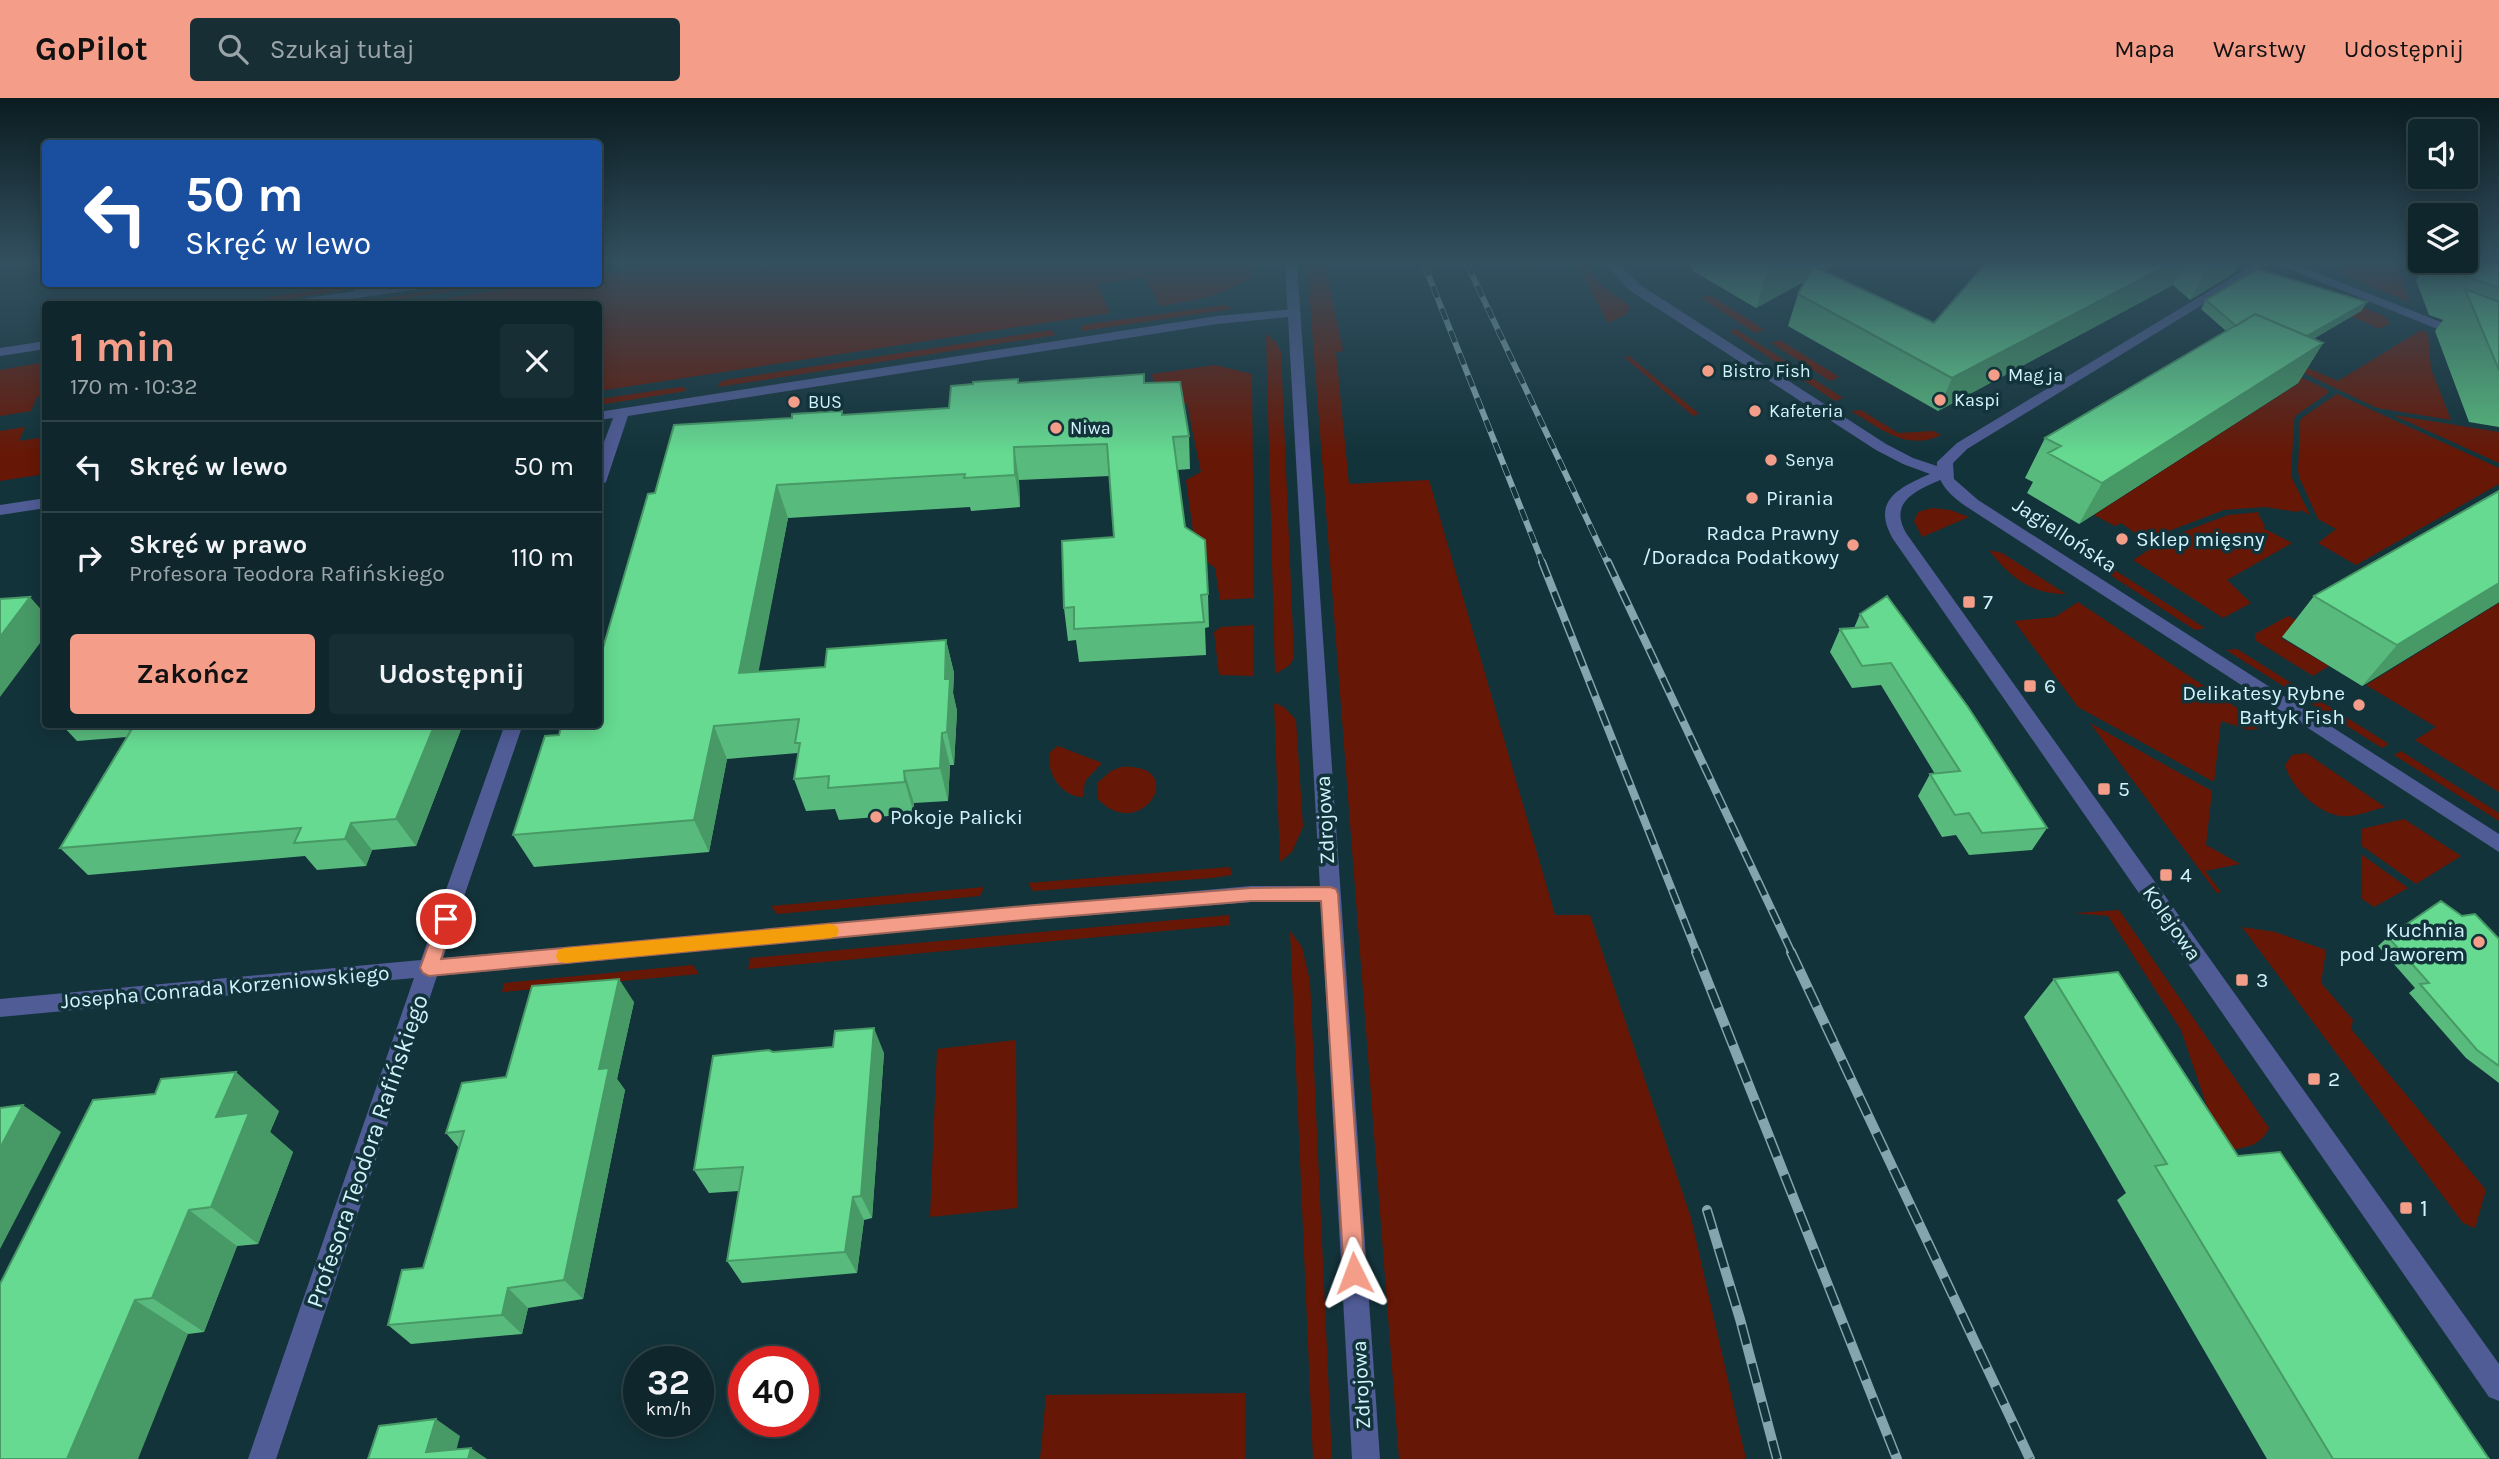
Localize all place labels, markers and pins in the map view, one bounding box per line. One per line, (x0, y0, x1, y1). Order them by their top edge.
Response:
place label: Bistro Fish (1722, 360, 1811, 382)
marker: Bistro Fish (1700, 363, 1716, 379)
place label: Mag ja (2008, 364, 2063, 386)
marker: Mag ja (1986, 367, 2002, 383)
place label: Kaspi (1954, 389, 2000, 411)
place label: BUS (808, 391, 842, 413)
marker: Kaspi (1932, 392, 1948, 408)
marker: BUS (786, 394, 802, 410)
place label: Kafeteria (1769, 400, 1843, 422)
marker: Kafeteria (1747, 403, 1763, 419)
place label: Niwa (1070, 417, 1111, 439)
marker: Niwa (1048, 420, 1064, 436)
place label: Senya (1785, 449, 1834, 471)
marker: Senya (1763, 452, 1779, 468)
place label: Pirania (1766, 486, 1834, 510)
marker: Pirania (1744, 490, 1760, 506)
place label: Radca Prawny /Doradca Podatkowy (1642, 521, 1839, 569)
place label: Sklep mięsny (2136, 527, 2265, 551)
marker: Sklep mięsny (2114, 531, 2130, 547)
marker: Radca Prawny /Doradca Podatkowy (1845, 537, 1861, 553)
place label: 7 (1983, 590, 1993, 614)
marker: 7 (1961, 594, 1977, 610)
place label: 6 (2044, 674, 2056, 698)
marker: 6 (2022, 678, 2038, 694)
place label: Delikatesy Rybne Bałtyk Fish (2182, 681, 2345, 729)
marker: Delikatesy Rybne Bałtyk Fish (2351, 697, 2367, 713)
place label: 5 (2118, 777, 2130, 801)
marker: 5 (2096, 781, 2112, 797)
place label: Pokoje Palicki (890, 805, 1023, 829)
marker: Pokoje Palicki (868, 809, 884, 825)
place label: 4 (2180, 863, 2192, 887)
marker: 4 (2158, 867, 2174, 883)
pin (416, 889, 476, 949)
place label: Kuchnia pod Jaworem (2339, 918, 2465, 966)
marker: Kuchnia pod Jaworem (2471, 934, 2487, 950)
place label: 3 (2256, 968, 2268, 992)
marker: 3 (2234, 972, 2250, 988)
place label: 2 (2328, 1067, 2340, 1091)
marker: 2 (2306, 1071, 2322, 1087)
place label: 1 (2420, 1194, 2428, 1222)
marker: 1 (2398, 1200, 2414, 1216)

